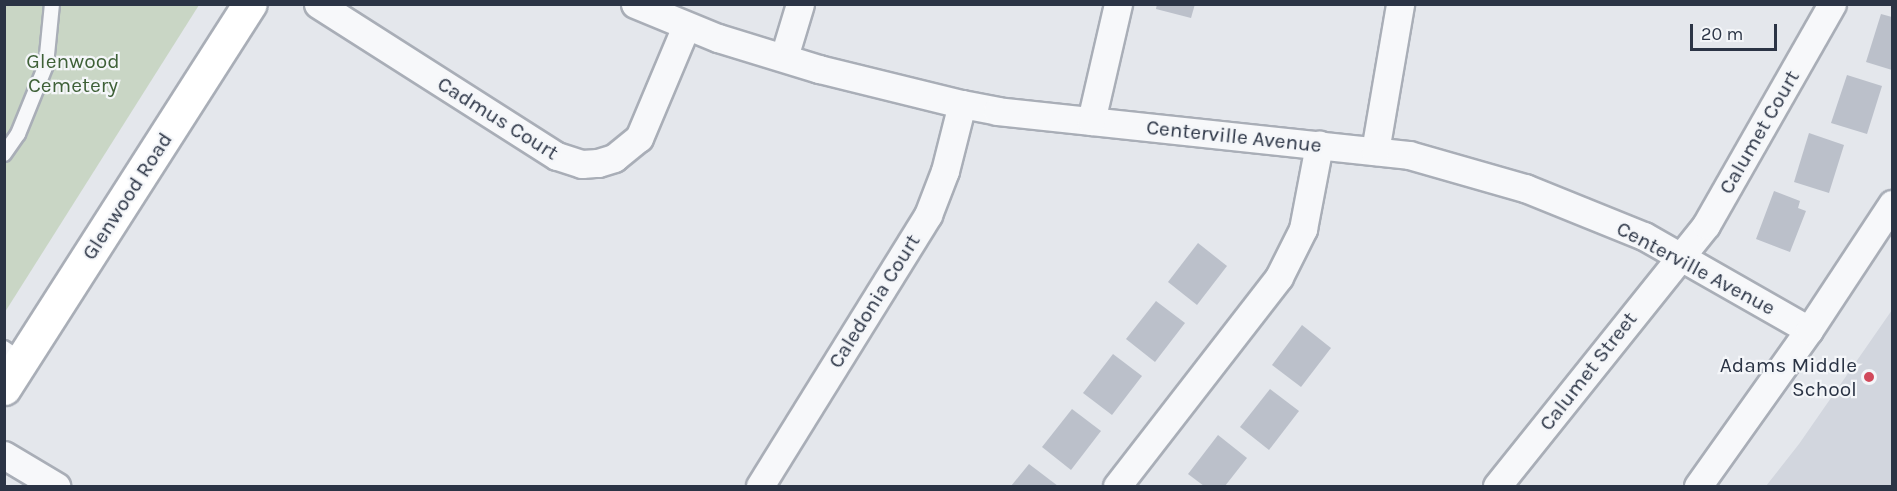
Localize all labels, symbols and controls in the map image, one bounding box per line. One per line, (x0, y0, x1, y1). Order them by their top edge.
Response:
scale bar (1693, 12, 1780, 50)
text: 20 m (1701, 23, 1743, 45)
park label: Glenwood Cemetery (26, 48, 120, 98)
street label: Calumet Court (1713, 66, 1805, 198)
street label: Cadmus Court (433, 71, 563, 165)
street label: Centerville Avenue (1145, 114, 1323, 158)
street label: Glenwood Road (76, 128, 178, 264)
street label: Centerville Avenue (1612, 216, 1780, 320)
street label: Caledonia Court (823, 229, 925, 373)
street label: Calumet Street (1534, 307, 1642, 435)
place label: Adams Middle School (1720, 352, 1857, 402)
marker: Adams Middle School (1862, 370, 1876, 384)

